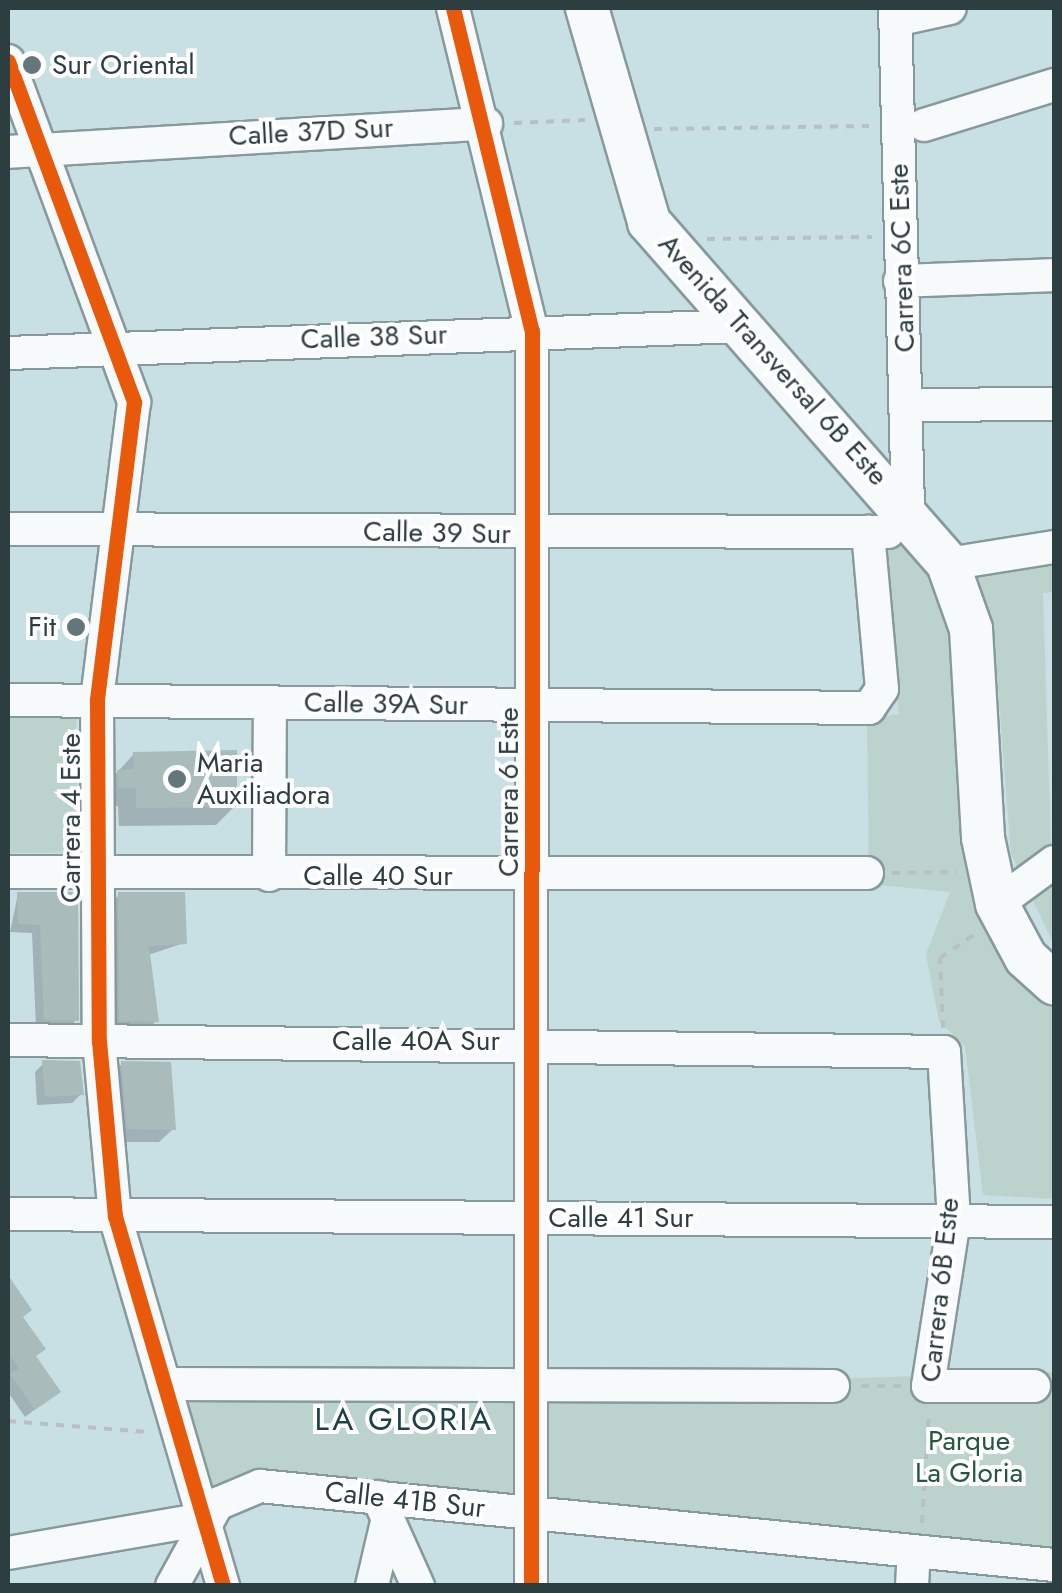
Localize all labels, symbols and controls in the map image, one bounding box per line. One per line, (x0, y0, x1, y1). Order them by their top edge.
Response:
place label: Sur Oriental (52, 48, 195, 82)
marker: Sur Oriental (21, 54, 43, 76)
street label: Calle 37D Sur (228, 111, 394, 153)
street label: Carrera 6C Este (882, 163, 922, 353)
street label: Avenida Transversal 6B Este (651, 227, 895, 493)
street label: Calle 38 Sur (300, 318, 448, 356)
street label: Calle 39 Sur (363, 515, 511, 551)
place label: Fit (28, 610, 56, 644)
marker: Fit (65, 616, 87, 638)
street label: Calle 39A Sur (304, 686, 468, 722)
street label: Carrera 6 Este (492, 707, 526, 877)
street label: Carrera 4 Este (54, 733, 88, 903)
place label: Maria Auxiliadora (197, 746, 330, 812)
marker: Maria Auxiliadora (166, 768, 188, 790)
street label: Calle 40 Sur (303, 859, 453, 893)
street label: Calle 40A Sur (332, 1024, 500, 1058)
street label: Carrera 6B Este (914, 1196, 966, 1384)
street label: Calle 41 Sur (548, 1201, 694, 1235)
district label: LA GLORIA (315, 1400, 493, 1438)
park label: Parque La Gloria (915, 1424, 1023, 1490)
street label: Calle 41B Sur (323, 1475, 487, 1525)

